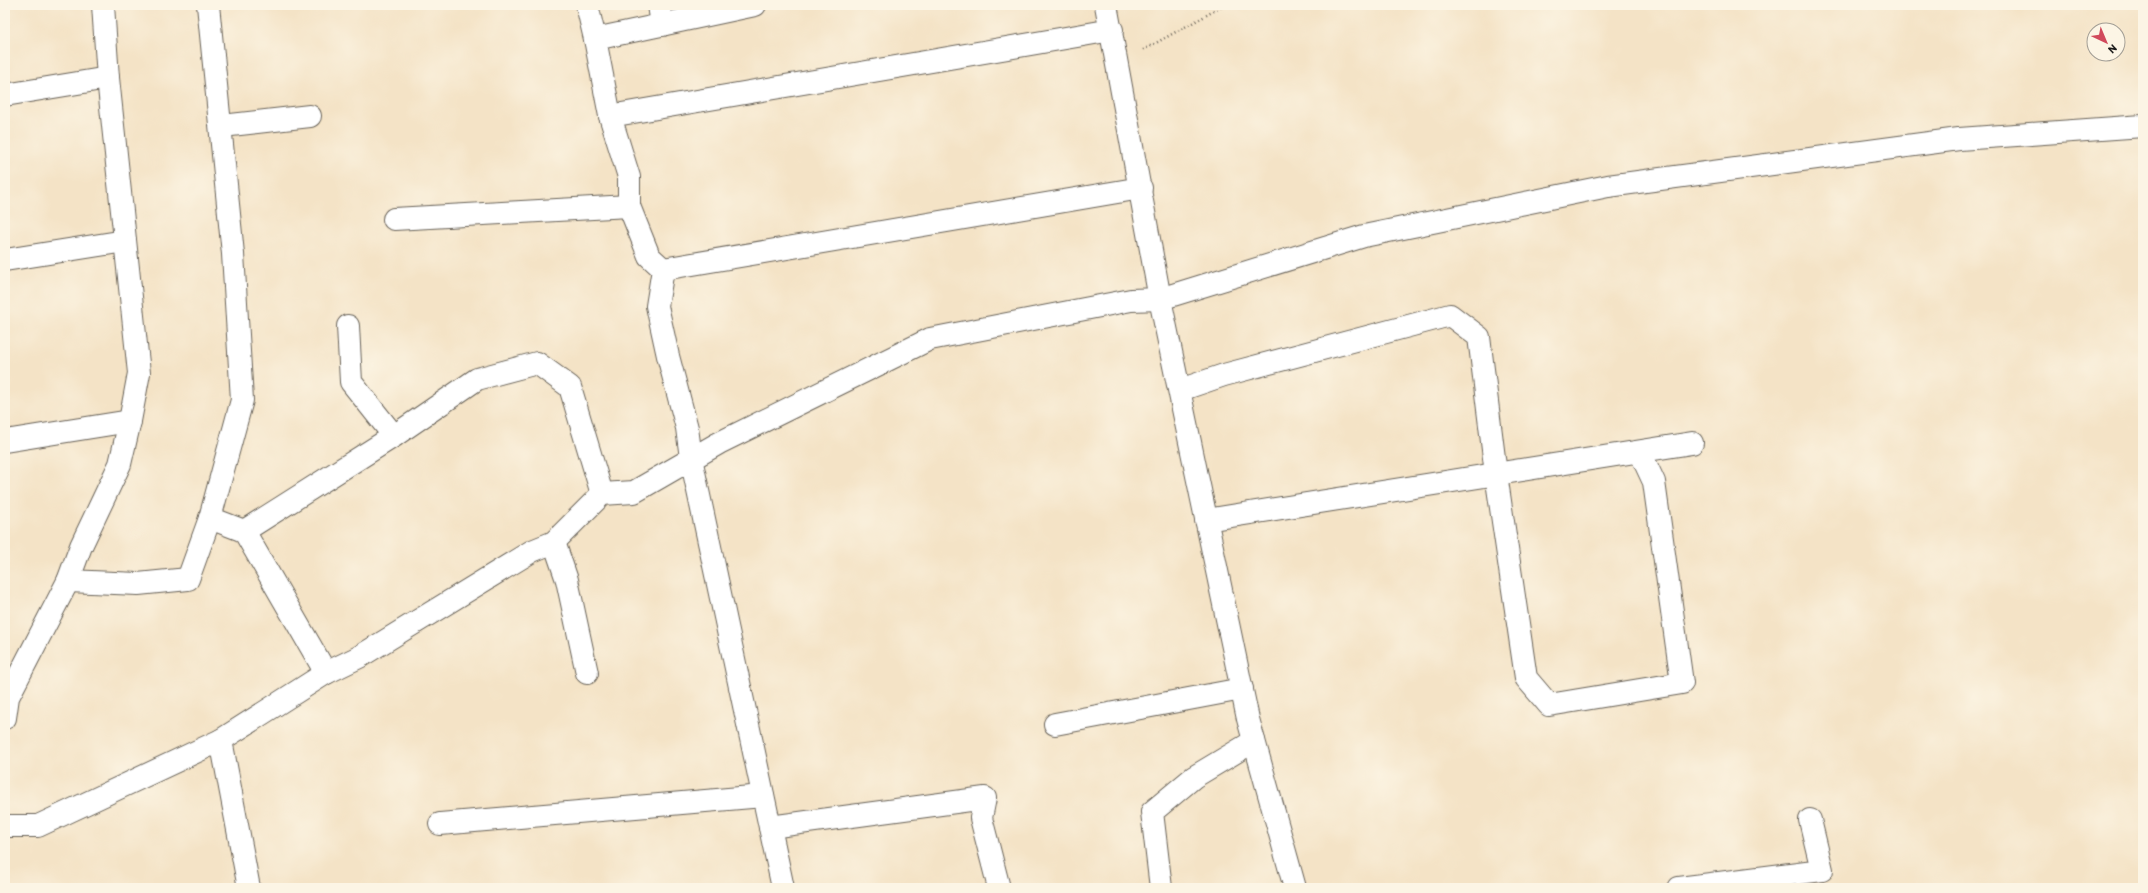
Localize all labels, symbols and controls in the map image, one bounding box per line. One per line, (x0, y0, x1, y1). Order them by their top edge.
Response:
north arrow (2086, 22, 2126, 62)
text: N (2105, 42, 2120, 56)

